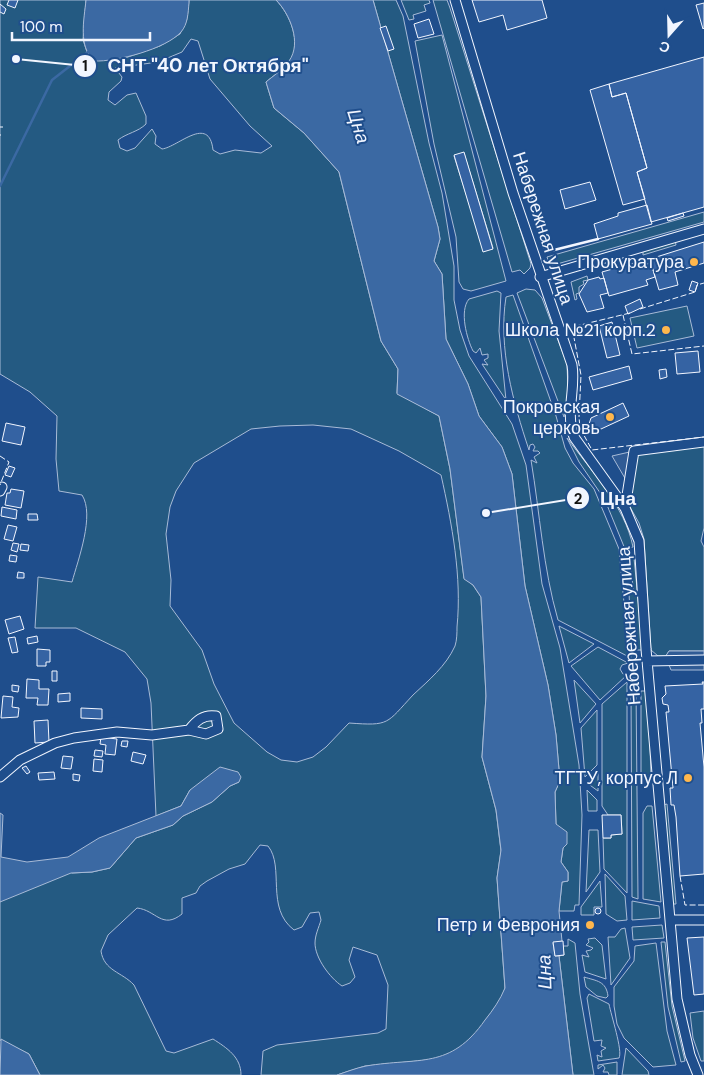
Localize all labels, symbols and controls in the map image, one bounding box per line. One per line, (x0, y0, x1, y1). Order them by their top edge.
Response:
scale bar (12, 10, 150, 42)
north arrow (644, 10, 694, 60)
text: 100 m (20, 17, 63, 37)
text: С (657, 37, 672, 57)
callout: СНТ "40 лет Октября" (73, 49, 319, 83)
text: СНТ "40 лет Октября" (107, 53, 309, 78)
text: 1 (82, 56, 88, 76)
water label: Цна (341, 106, 376, 147)
street label: Набережная улица (507, 149, 579, 308)
place label: Прокуратура (577, 250, 685, 274)
marker: Прокуратура (688, 256, 700, 268)
place label: Школа №21 корп.2 (505, 318, 656, 342)
marker: Школа №21 корп.2 (660, 324, 672, 336)
place label: Покровская церковь (503, 395, 600, 440)
marker: Покровская церковь (604, 411, 616, 423)
callout: Цна (565, 481, 646, 515)
text: Цна (600, 486, 636, 511)
text: 2 (574, 489, 583, 509)
street label: Набережная улица (611, 545, 647, 706)
place label: ТГТУ, корпус Л (555, 766, 678, 790)
marker: ТГТУ, корпус Л (682, 772, 694, 784)
place label: Петр и Феврония (437, 913, 580, 937)
marker: Петр и Феврония (584, 919, 596, 931)
water label: Цна (531, 954, 558, 990)

